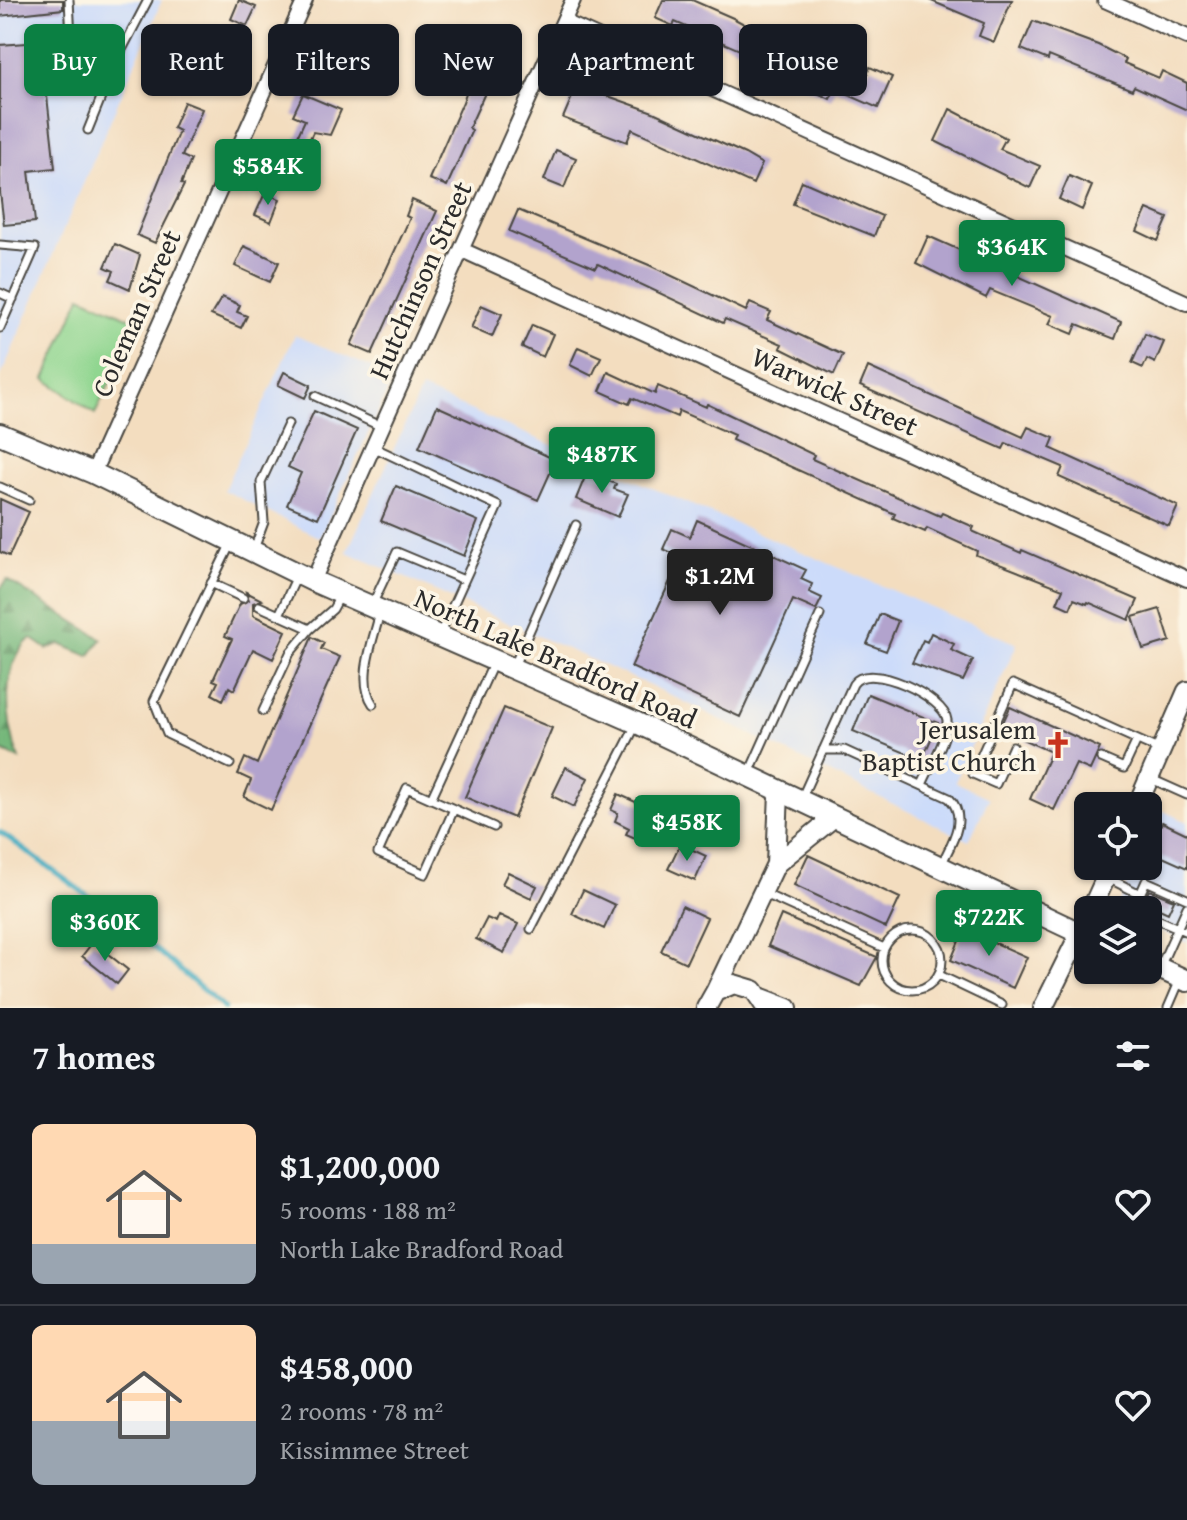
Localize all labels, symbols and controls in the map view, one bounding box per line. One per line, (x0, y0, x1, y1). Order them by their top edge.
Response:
chip: Buy (24, 24, 125, 96)
chip: Rent (141, 24, 252, 96)
chip: Filters (268, 24, 399, 96)
chip: New (415, 24, 522, 96)
chip: Apartment (538, 24, 723, 96)
chip: House (739, 24, 867, 96)
pin: $584K (212, 139, 324, 207)
text: $584K (233, 145, 303, 184)
street label: Hutchinson Street (357, 174, 482, 385)
pin: $364K (956, 220, 1068, 288)
street label: Coleman Street (80, 222, 191, 403)
text: $364K (977, 226, 1047, 265)
street label: Warwick Street (745, 336, 925, 446)
pin: $487K (546, 427, 658, 495)
text: $487K (567, 433, 637, 472)
pin: $1.2M (664, 549, 776, 617)
text: $1.2M (685, 555, 755, 594)
street label: North Lake Bradford Road (408, 577, 704, 738)
place label: Jerusalem Baptist Church (862, 708, 1036, 781)
church icon: Jerusalem Baptist Church (1043, 730, 1073, 760)
map controls (1074, 792, 1162, 984)
button: locate (1074, 792, 1162, 880)
pin: $458K (631, 795, 743, 863)
text: $458K (652, 801, 722, 840)
pin: $722K (933, 890, 1045, 958)
pin: $360K (49, 895, 161, 963)
text: $722K (954, 896, 1024, 935)
button: layers (1074, 896, 1162, 984)
text: $360K (70, 901, 140, 940)
text: 7 homes (32, 1032, 156, 1081)
icon: filters (1111, 1034, 1155, 1078)
text: $1,200,000 (280, 1141, 440, 1190)
icon: home (96, 1156, 192, 1252)
icon: heart (1111, 1182, 1155, 1226)
text: 5 rooms · 188 m² (280, 1190, 456, 1229)
text: North Lake Bradford Road (280, 1229, 564, 1268)
text: $458,000 (280, 1342, 413, 1391)
icon: home (96, 1357, 192, 1453)
icon: heart (1111, 1383, 1155, 1427)
text: 2 rooms · 78 m² (280, 1391, 443, 1430)
text: Kissimmee Street (280, 1430, 469, 1469)

